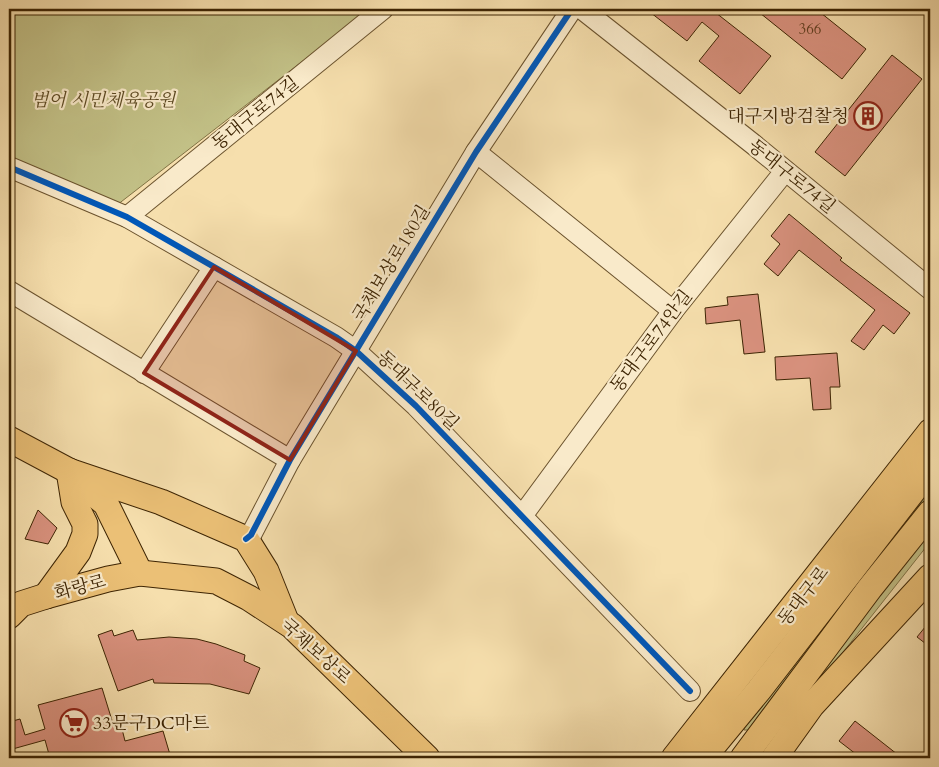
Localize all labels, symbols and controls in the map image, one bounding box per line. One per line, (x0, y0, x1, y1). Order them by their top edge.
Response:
house number: 366 (798, 19, 822, 39)
street label: 동대구로74길 (206, 71, 304, 156)
park label: 범어 시민체육공원 (31, 88, 177, 113)
building icon: 대구지방검찰청 (853, 101, 883, 131)
place label: 대구지방검찰청 (727, 104, 849, 129)
street label: 동대구로74길 (743, 134, 841, 219)
street label: 국채보상로180길 (347, 200, 436, 326)
street label: 동대구로74안길 (604, 285, 698, 398)
street label: 동대구로80길 (371, 345, 464, 436)
street label: 동대구로 (772, 561, 835, 631)
street label: 화랑로 (52, 569, 109, 606)
street label: 국채보상로 (275, 613, 356, 690)
supermarket icon: 33문구DC마트 (59, 708, 89, 738)
place label: 33문구DC마트 (93, 711, 210, 736)

